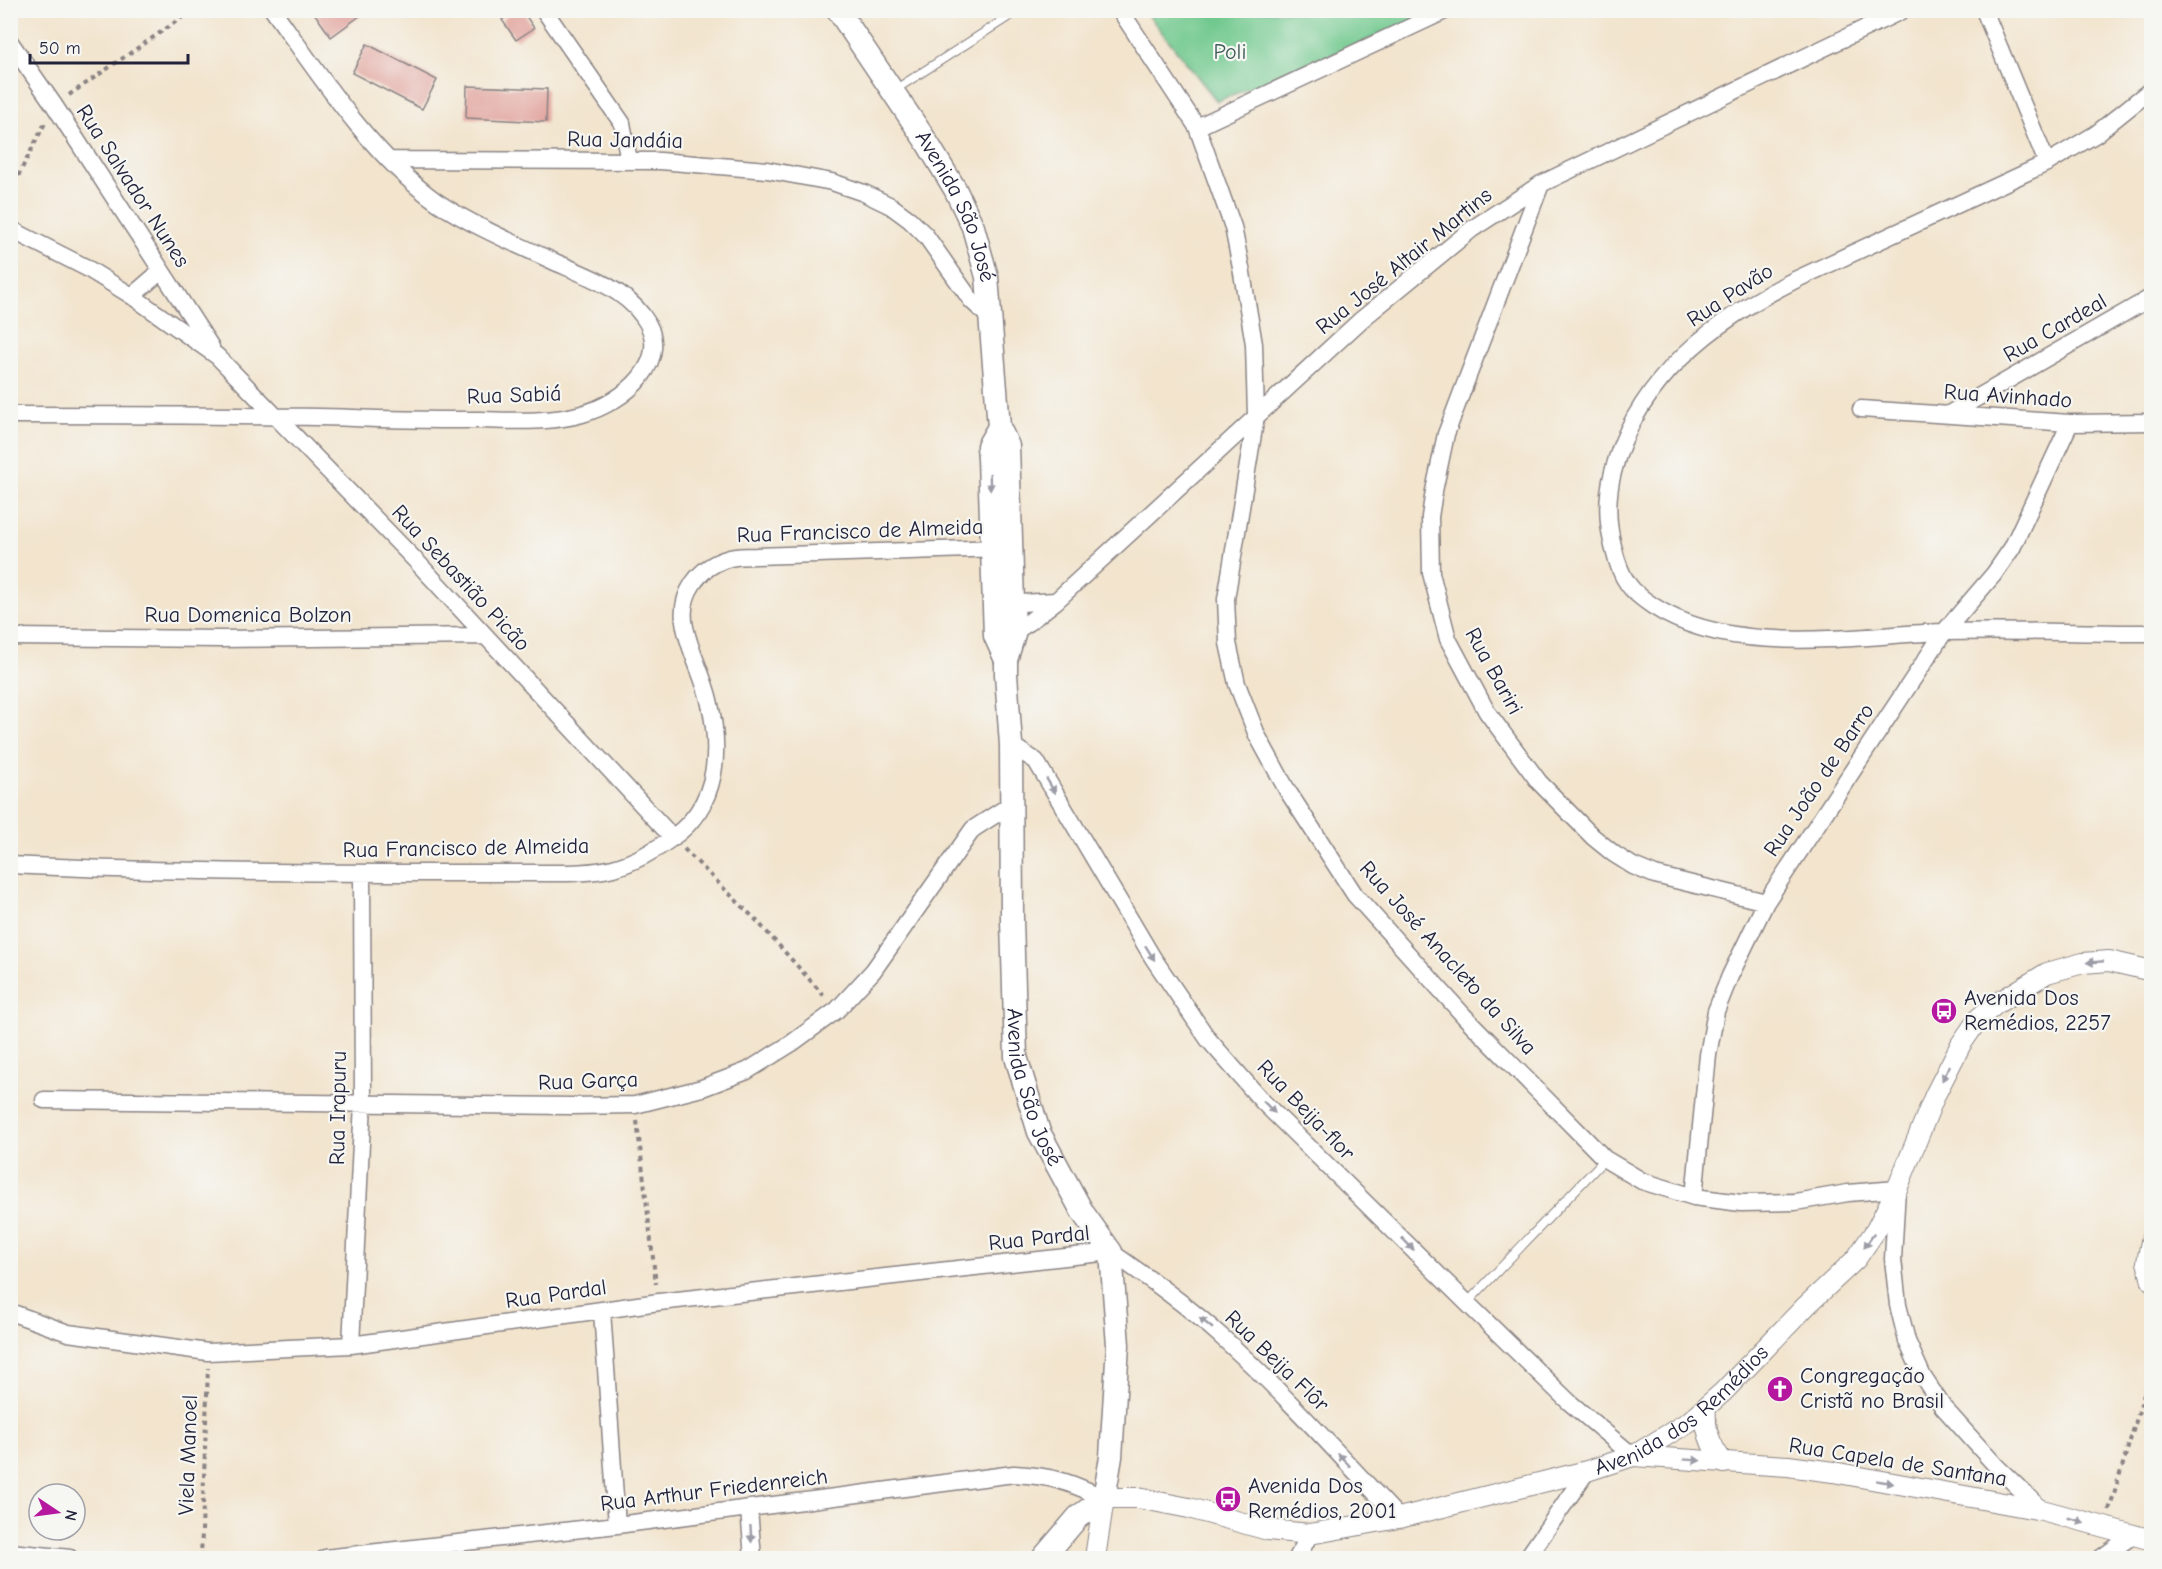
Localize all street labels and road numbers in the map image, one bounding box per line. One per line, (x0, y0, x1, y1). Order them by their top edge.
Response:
street label: Rua Salvador Nunes (71, 100, 195, 272)
street label: Avenida São José (910, 125, 1001, 285)
street label: Rua Jandáia (567, 126, 683, 154)
street label: Rua José Altair Martins (1311, 182, 1497, 340)
street label: Rua Pavão (1682, 258, 1778, 332)
street label: Rua Cardeal (1999, 288, 2111, 368)
street label: Rua Avinhado (1943, 379, 2073, 413)
street label: Rua Sabiá (466, 380, 562, 410)
street label: Rua Sebastião Picão (386, 499, 536, 657)
street label: Rua Francisco de Almeida (736, 514, 984, 548)
street label: Rua Domenica Bolzon (144, 602, 352, 628)
street label: Rua Bariri (1459, 623, 1529, 719)
street label: Rua João de Barro (1758, 699, 1880, 861)
street label: Rua Francisco de Almeida (342, 833, 590, 863)
street label: Rua José Anacleto da Silva (1354, 856, 1542, 1060)
street label: Avenida São José (1002, 1008, 1068, 1171)
street label: Rua Irapuru (324, 1051, 352, 1165)
street label: Rua Beija-flor (1252, 1054, 1360, 1166)
street label: Rua Garça (537, 1066, 639, 1096)
street label: Rua Pardal (987, 1220, 1091, 1256)
street label: Rua Pardal (504, 1274, 608, 1314)
street label: Rua Beija Flôr (1220, 1305, 1335, 1417)
street label: Avenida dos Remédios (1591, 1340, 1774, 1481)
street label: Viela Manoel (173, 1394, 203, 1516)
street label: Rua Capela de Santana (1787, 1432, 2009, 1492)
street label: Rua Arthur Friedenreich (599, 1463, 829, 1517)

